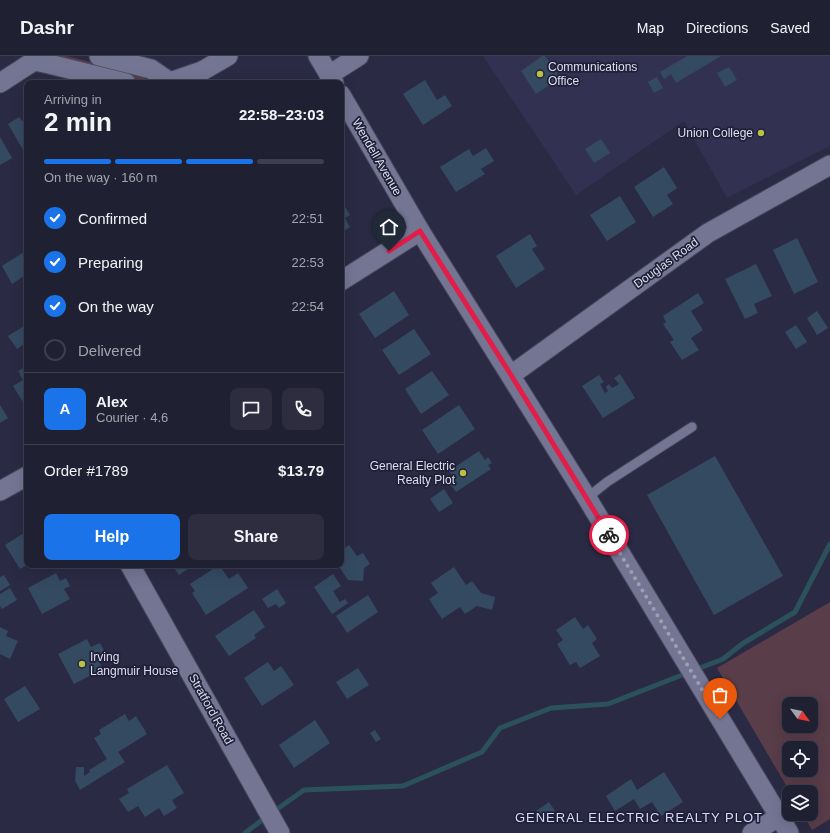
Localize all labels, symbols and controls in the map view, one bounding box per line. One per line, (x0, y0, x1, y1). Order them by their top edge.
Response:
text: Dashr (20, 17, 74, 38)
text: Map (637, 20, 664, 36)
text: Directions (686, 20, 748, 36)
text: Saved (770, 20, 810, 36)
place label: Communications Office (548, 60, 637, 88)
marker: Communications Office (535, 69, 545, 79)
text: Arriving in (44, 92, 102, 107)
text: 22:58–23:03 (239, 106, 324, 123)
text: 2 min (44, 107, 112, 137)
street label: Wendell Avenue (349, 116, 405, 198)
place label: Union College (678, 126, 753, 140)
marker: Union College (756, 128, 766, 138)
text: On the way · 160 m (44, 170, 157, 185)
icon: check (44, 207, 66, 229)
text: Confirmed (78, 210, 147, 227)
pin (372, 210, 406, 251)
text: 22:51 (291, 211, 324, 226)
icon: home (378, 216, 400, 238)
street label: Douglas Road (631, 235, 701, 291)
icon: check (44, 251, 66, 273)
text: Preparing (78, 254, 143, 271)
text: 22:53 (291, 255, 324, 270)
icon: check (44, 295, 66, 317)
text: On the way (78, 298, 154, 315)
text: 22:54 (291, 299, 324, 314)
text: Delivered (78, 342, 141, 359)
button: chat (230, 388, 272, 430)
button: phone (282, 388, 324, 430)
text: Alex (96, 393, 128, 410)
text: A (60, 400, 70, 417)
text: Courier · 4.6 (96, 410, 168, 425)
place label: General Electric Realty Plot (370, 459, 456, 487)
text: Order #1789 (44, 462, 128, 479)
text: $13.79 (278, 462, 324, 479)
marker: General Electric Realty Plot (458, 468, 468, 478)
button: Help (44, 514, 180, 560)
button: Share (188, 514, 324, 560)
courier (589, 515, 629, 555)
icon: bike (598, 524, 620, 546)
place label: Irving Langmuir House (90, 650, 178, 678)
marker: Irving Langmuir House (77, 659, 87, 669)
street label: Stratford Road (186, 671, 236, 747)
pin (703, 678, 737, 719)
icon: bag (709, 684, 731, 706)
north arrow (782, 697, 818, 733)
map controls (782, 697, 818, 821)
button: locate (782, 741, 818, 777)
button: layers (782, 785, 818, 821)
district label: GENERAL ELECTRIC REALTY PLOT (515, 810, 763, 825)

